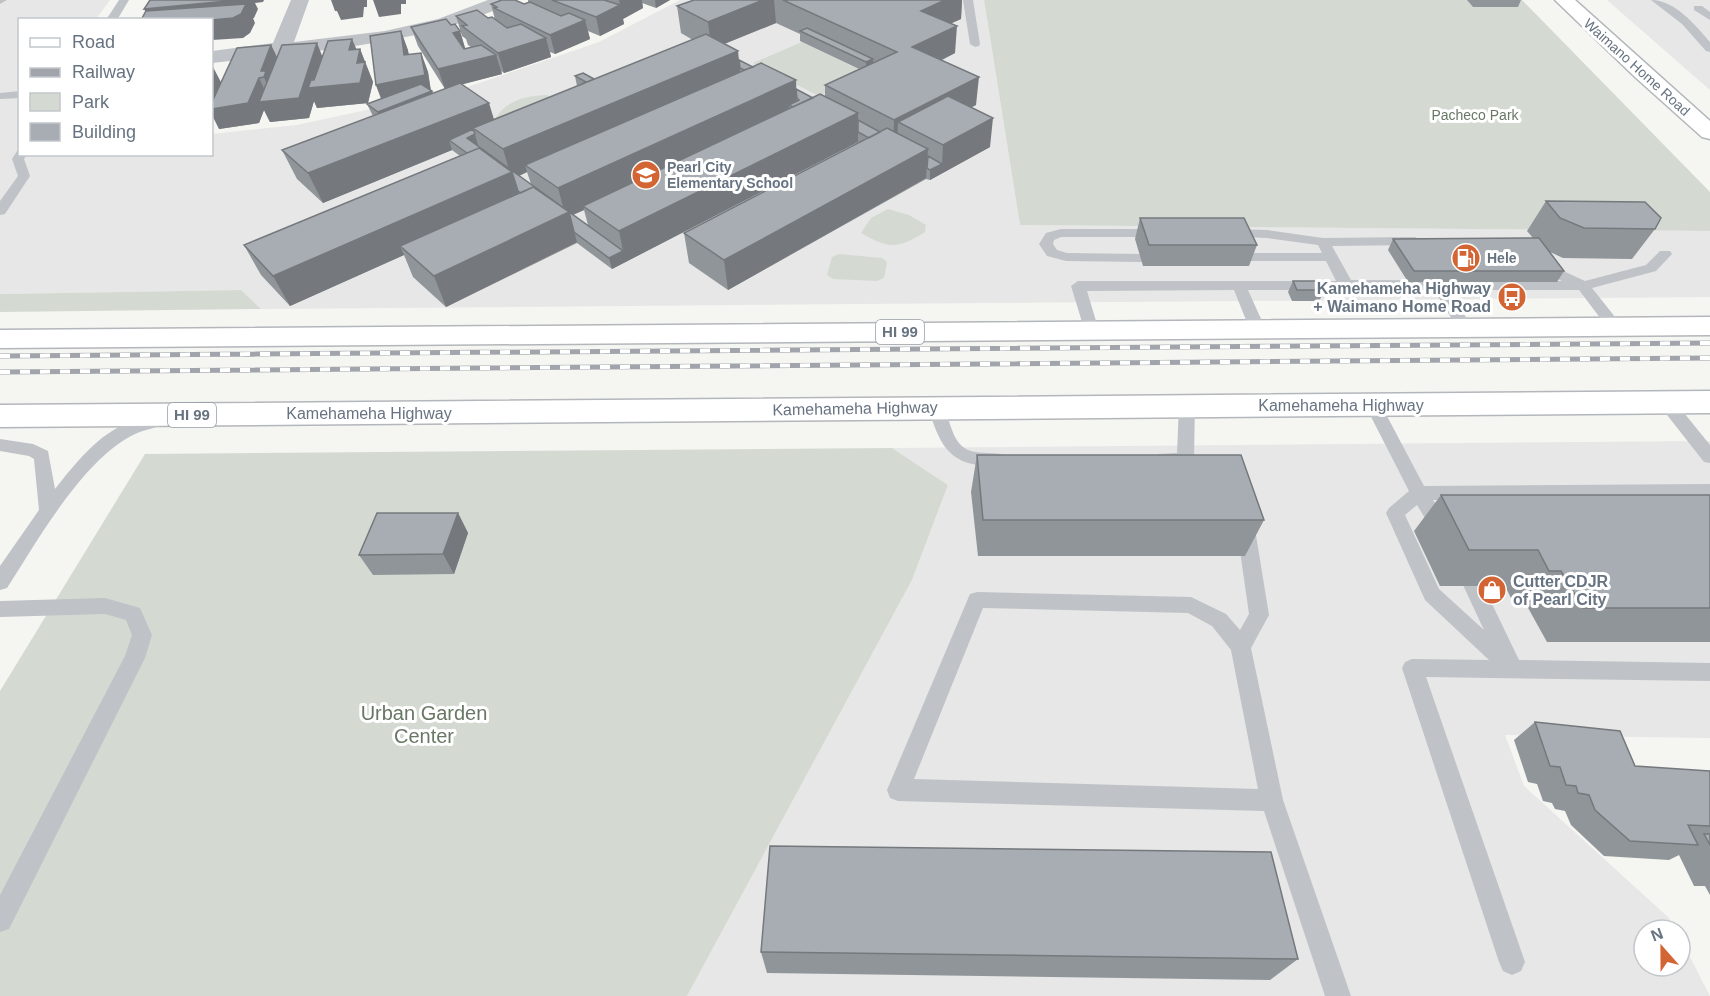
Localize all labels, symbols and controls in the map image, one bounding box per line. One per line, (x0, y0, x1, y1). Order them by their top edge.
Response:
street label: Waimano Home Road (1581, 15, 1693, 119)
legend (18, 18, 213, 156)
text: Road (72, 32, 115, 52)
text: Railway (72, 62, 135, 82)
text: Park (72, 92, 110, 112)
park label: Pacheco Park (1431, 107, 1520, 123)
text: Building (72, 122, 136, 142)
school or university icon: Pearl City Elementary School (630, 159, 662, 191)
place label: Pearl City Elementary School (667, 159, 793, 191)
fuel station icon: Hele (1450, 242, 1482, 274)
place label: Hele (1487, 250, 1517, 266)
place label: Kamehameha Highway + Waimano Home Road (1313, 280, 1491, 315)
bus stop icon: Kamehameha Highway + Waimano Home Road (1496, 281, 1528, 313)
road number: HI 99 (876, 320, 924, 344)
street label: Kamehameha Highway (1258, 397, 1424, 414)
street label: Kamehameha Highway (772, 399, 938, 418)
road number: HI 99 (168, 403, 216, 427)
street label: Kamehameha Highway (286, 405, 452, 422)
place label: Cutter CDJR of Pearl City (1513, 573, 1609, 608)
shop icon: Cutter CDJR of Pearl City (1476, 574, 1508, 606)
park label: Urban Garden Center (361, 702, 487, 747)
north arrow (1632, 918, 1692, 978)
text: N (1648, 924, 1665, 944)

